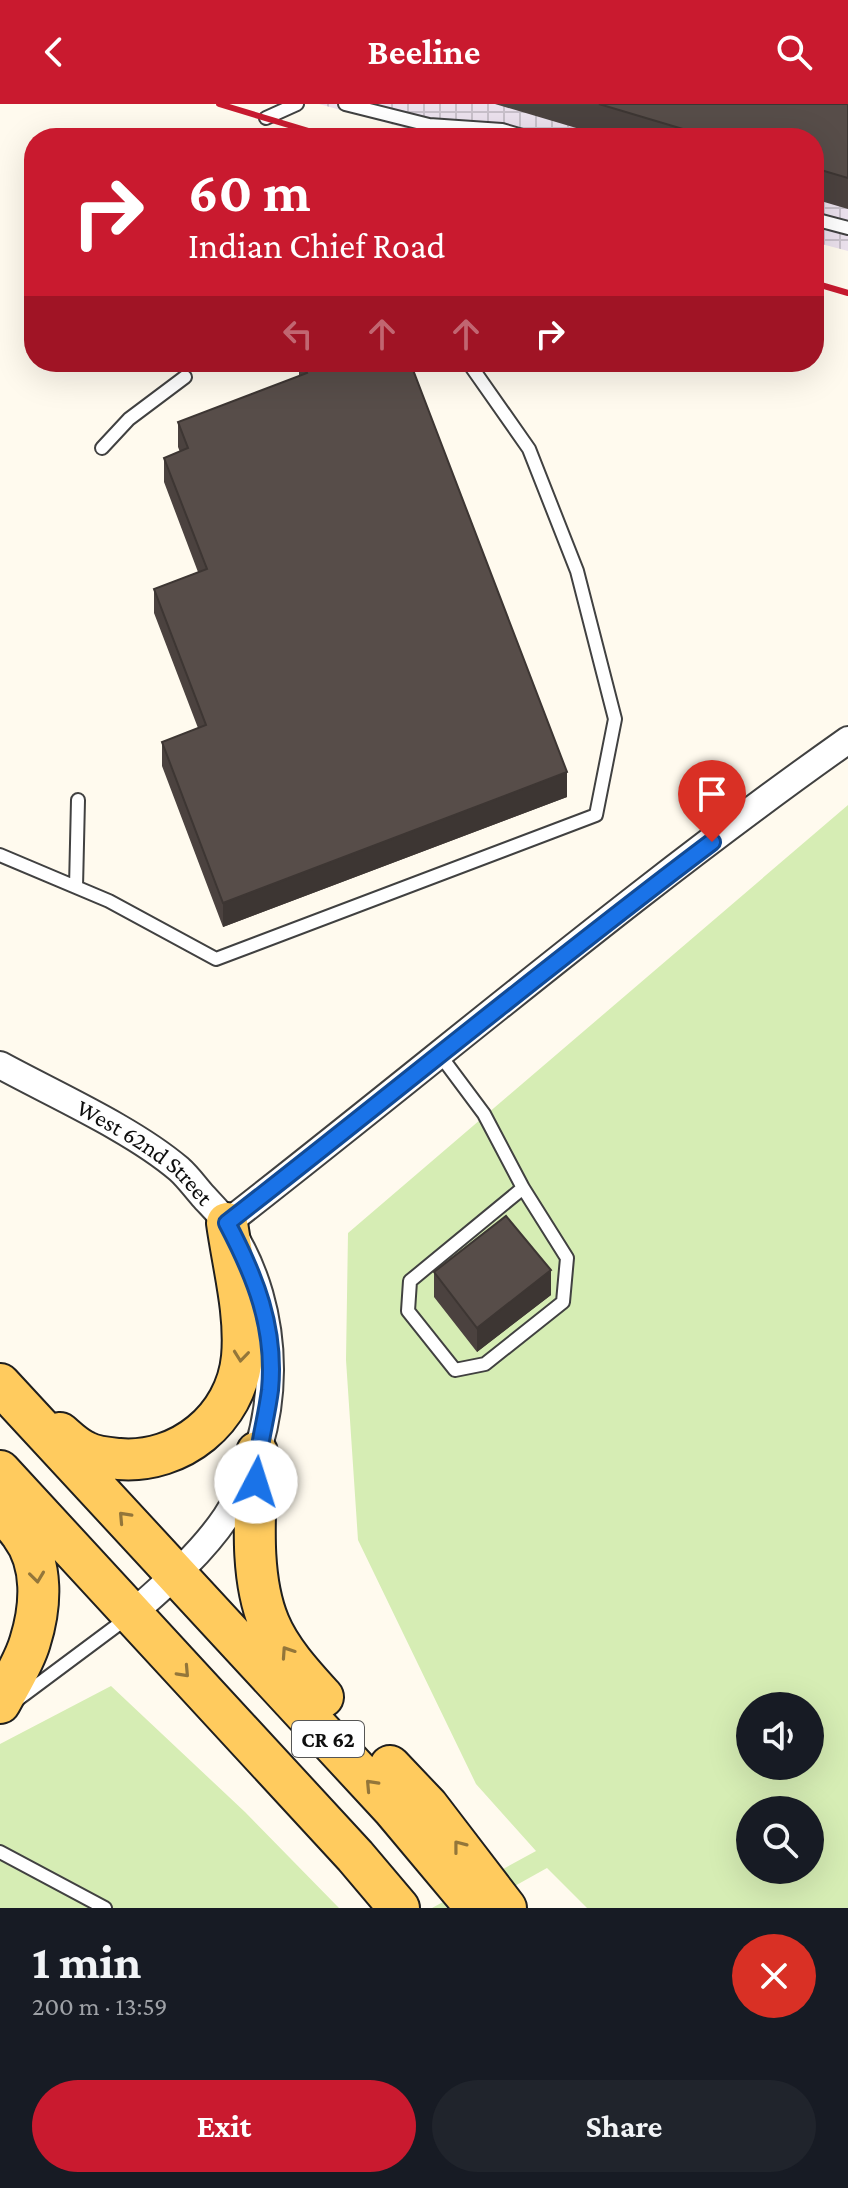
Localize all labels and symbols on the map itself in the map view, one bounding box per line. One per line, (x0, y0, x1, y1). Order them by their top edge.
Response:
pin (678, 760, 746, 842)
street label: West 62nd Street (72, 1093, 219, 1211)
one-way arrow (232, 1350, 249, 1363)
position arrow (214, 1440, 298, 1524)
one-way arrow (119, 1511, 133, 1526)
one-way arrow (28, 1571, 45, 1584)
one-way arrow (282, 1646, 297, 1661)
one-way arrow (174, 1663, 189, 1677)
road number: CR 62 (292, 1721, 364, 1757)
one-way arrow (366, 1779, 380, 1794)
one-way arrow (454, 1840, 468, 1855)

